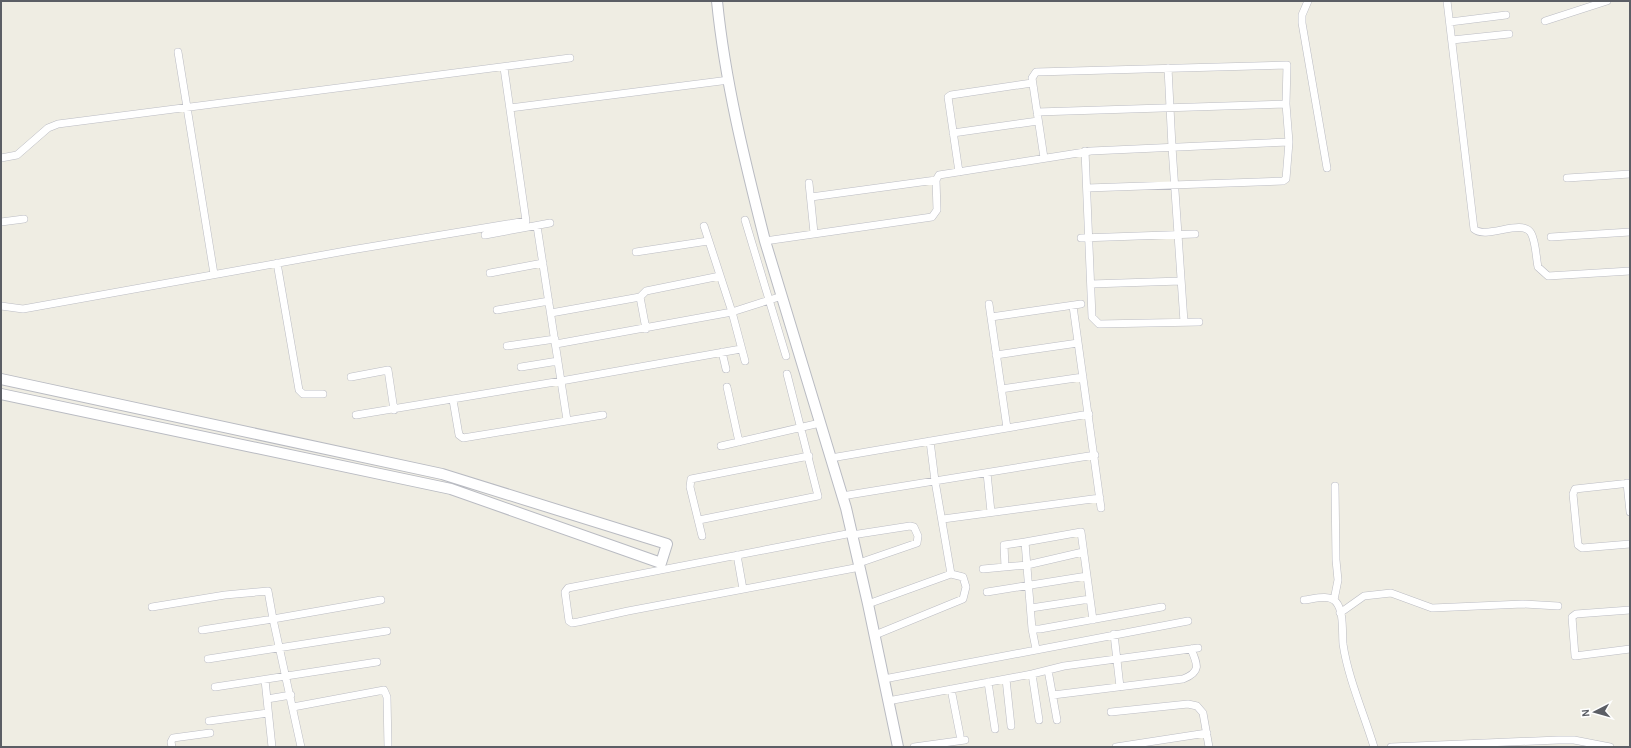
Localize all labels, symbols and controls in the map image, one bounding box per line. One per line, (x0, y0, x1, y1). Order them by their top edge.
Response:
north arrow (1575, 692, 1615, 732)
text: N (1580, 709, 1591, 717)

